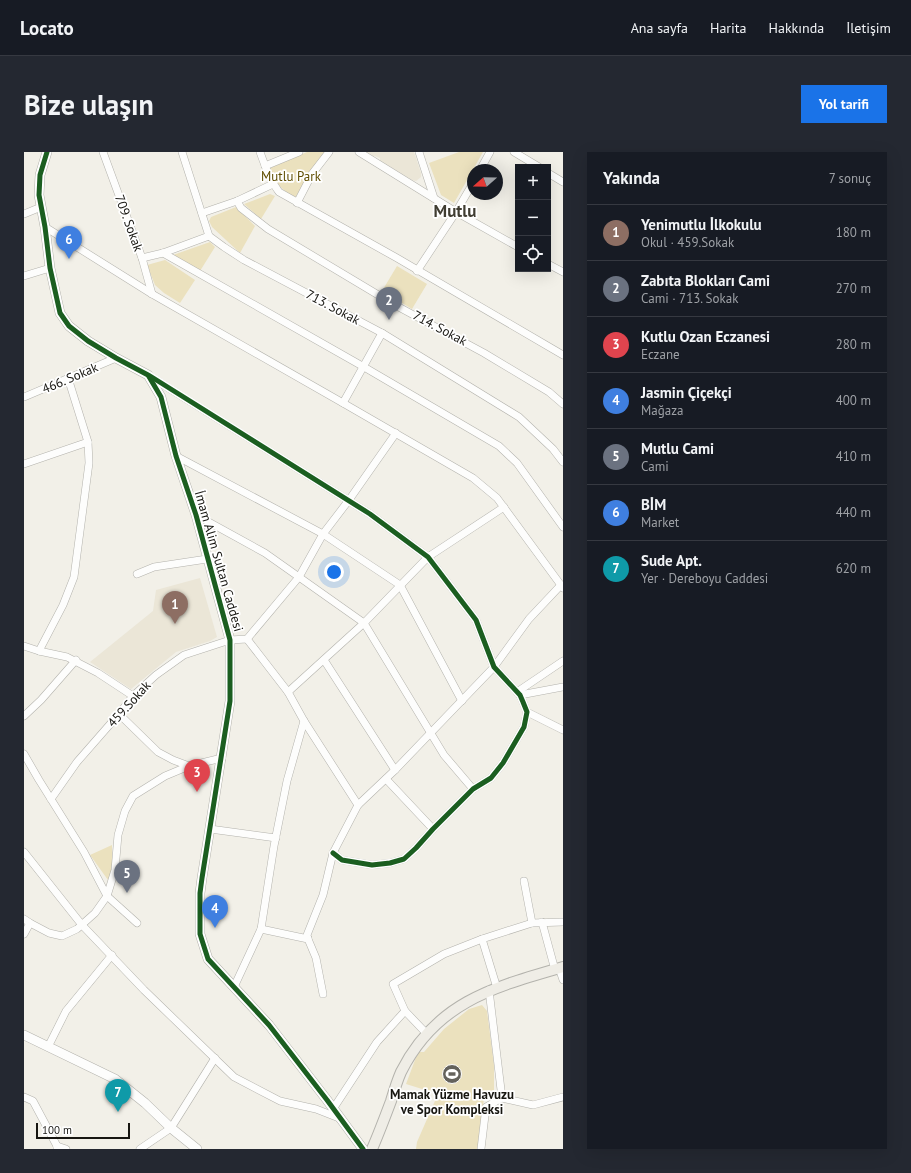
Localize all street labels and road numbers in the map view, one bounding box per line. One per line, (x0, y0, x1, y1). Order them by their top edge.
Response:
street label: 709. Sokak (111, 192, 147, 254)
street label: 713. Sokak (303, 286, 364, 329)
street label: 714. Sokak (410, 307, 471, 350)
street label: 466. Sokak (39, 358, 101, 397)
street label: İmam Alim Sultan Caddesi (191, 489, 247, 633)
street label: 459.Sokak (104, 677, 155, 731)

